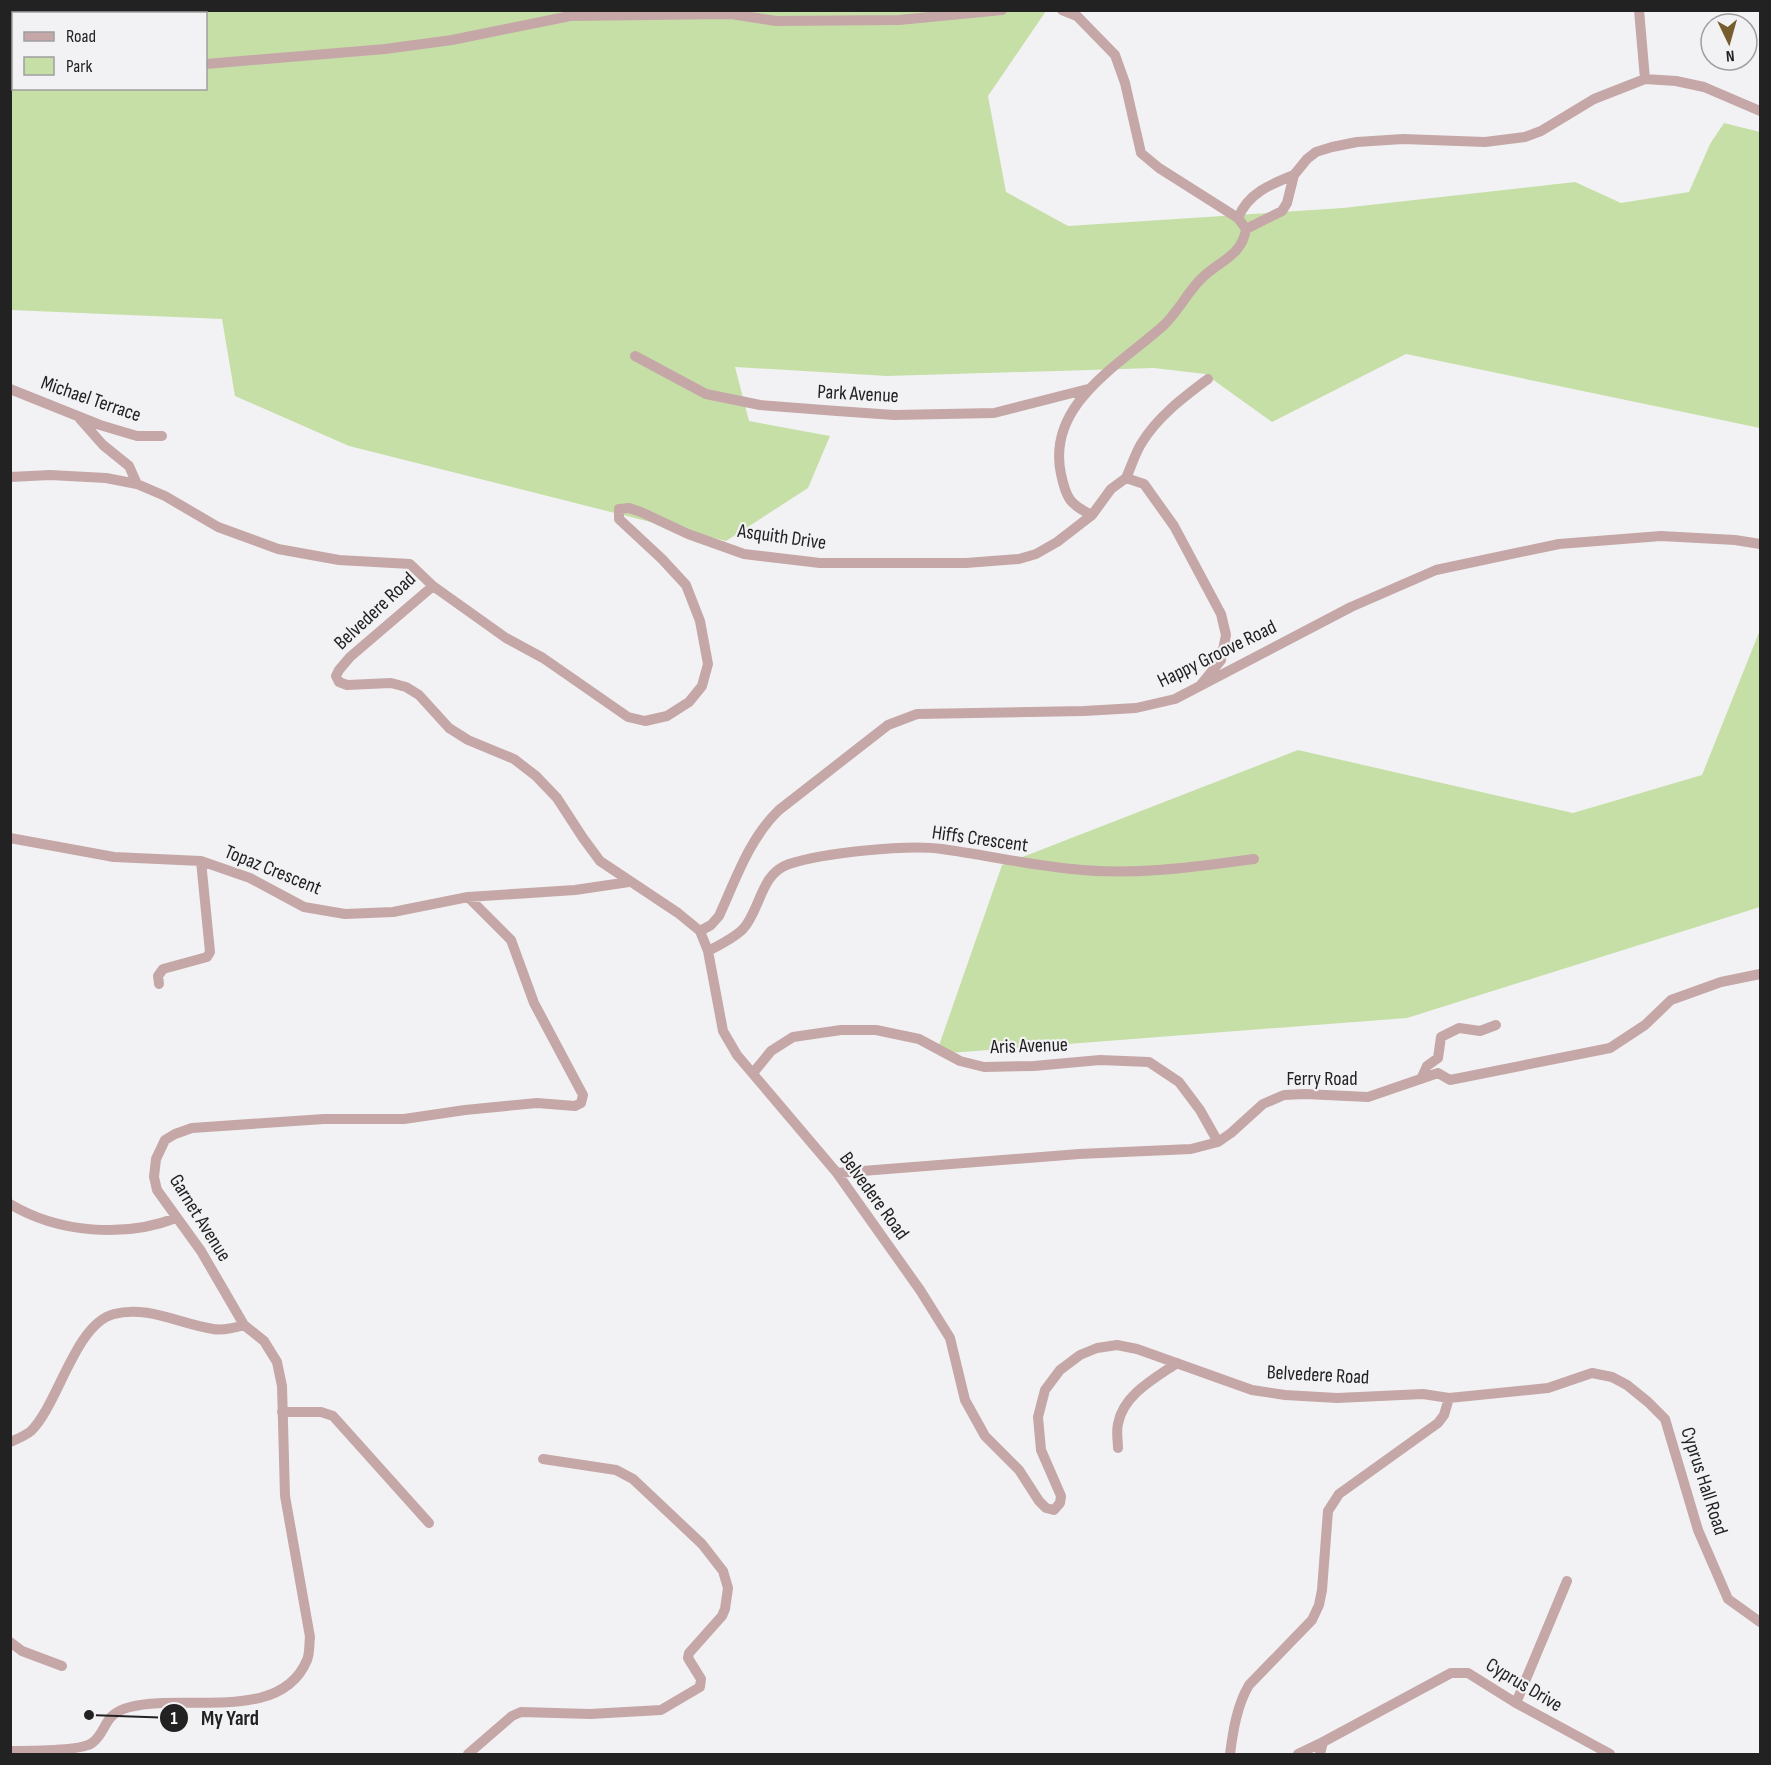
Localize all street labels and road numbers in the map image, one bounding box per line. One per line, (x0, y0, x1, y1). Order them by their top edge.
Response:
street label: Michael Terrace (38, 371, 144, 427)
street label: Park Avenue (817, 380, 899, 408)
street label: Asquith Drive (735, 519, 828, 555)
street label: Belvedere Road (329, 567, 421, 655)
street label: Happy Groove Road (1154, 615, 1280, 693)
street label: Hiffs Crescent (930, 820, 1030, 858)
street label: Topaz Crescent (221, 840, 325, 900)
street label: Aris Avenue (989, 1033, 1068, 1059)
street label: Ferry Road (1286, 1067, 1358, 1091)
street label: Belvedere Road (834, 1147, 914, 1245)
street label: Garnet Avenue (164, 1170, 236, 1266)
street label: Belvedere Road (1266, 1360, 1370, 1390)
street label: Cyprus Hall Road (1675, 1424, 1733, 1538)
street label: Cyprus Drive (1481, 1653, 1567, 1717)

